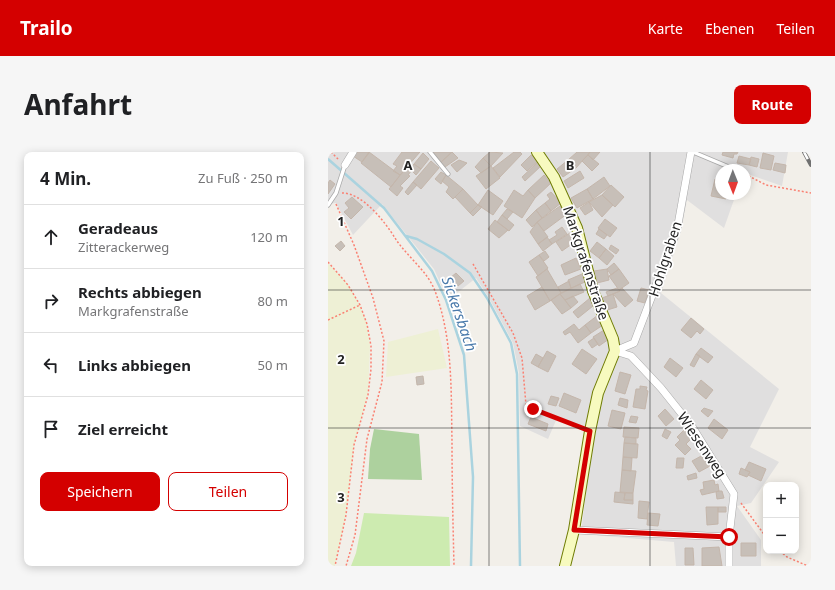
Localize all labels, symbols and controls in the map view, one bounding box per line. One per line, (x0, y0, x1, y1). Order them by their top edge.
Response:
text: Trailo (20, 15, 73, 41)
text: Karte (648, 19, 683, 38)
text: Ebenen (705, 19, 755, 38)
text: Teilen (777, 19, 815, 38)
text: Anfahrt (24, 85, 132, 123)
button: Route (734, 85, 811, 124)
text: A (404, 156, 413, 174)
text: B (566, 156, 574, 174)
north arrow (715, 164, 751, 200)
text: 4 Min. (40, 167, 91, 190)
text: Zu Fuß · 250 m (198, 169, 288, 187)
street label: Markgrafenstraße (559, 203, 614, 322)
text: 1 (337, 212, 345, 230)
text: Geradeaus (78, 218, 158, 238)
street label: Hohlgraben (643, 219, 686, 299)
icon: ahead (40, 226, 62, 248)
text: 120 m (250, 228, 288, 246)
text: Zitterackerweg (78, 238, 169, 256)
water label: Sickersbach (438, 274, 482, 354)
text: Rechts abbiegen (78, 282, 202, 302)
icon: right (40, 290, 62, 312)
text: 80 m (258, 292, 288, 310)
text: Markgrafenstraße (78, 302, 189, 320)
text: 2 (337, 350, 345, 368)
icon: left (40, 354, 62, 376)
text: Links abbiegen (78, 355, 191, 375)
text: 50 m (258, 356, 288, 374)
route end (524, 400, 542, 418)
street label: Wiesenweg (673, 408, 731, 481)
icon: arrive (40, 418, 62, 440)
text: Ziel erreicht (78, 419, 168, 439)
button: Speichern (40, 472, 160, 511)
button: Teilen (168, 472, 288, 511)
map controls (763, 482, 799, 554)
button: + (763, 482, 799, 518)
text: 3 (337, 488, 345, 506)
button: − (763, 518, 799, 554)
route start (720, 528, 738, 546)

